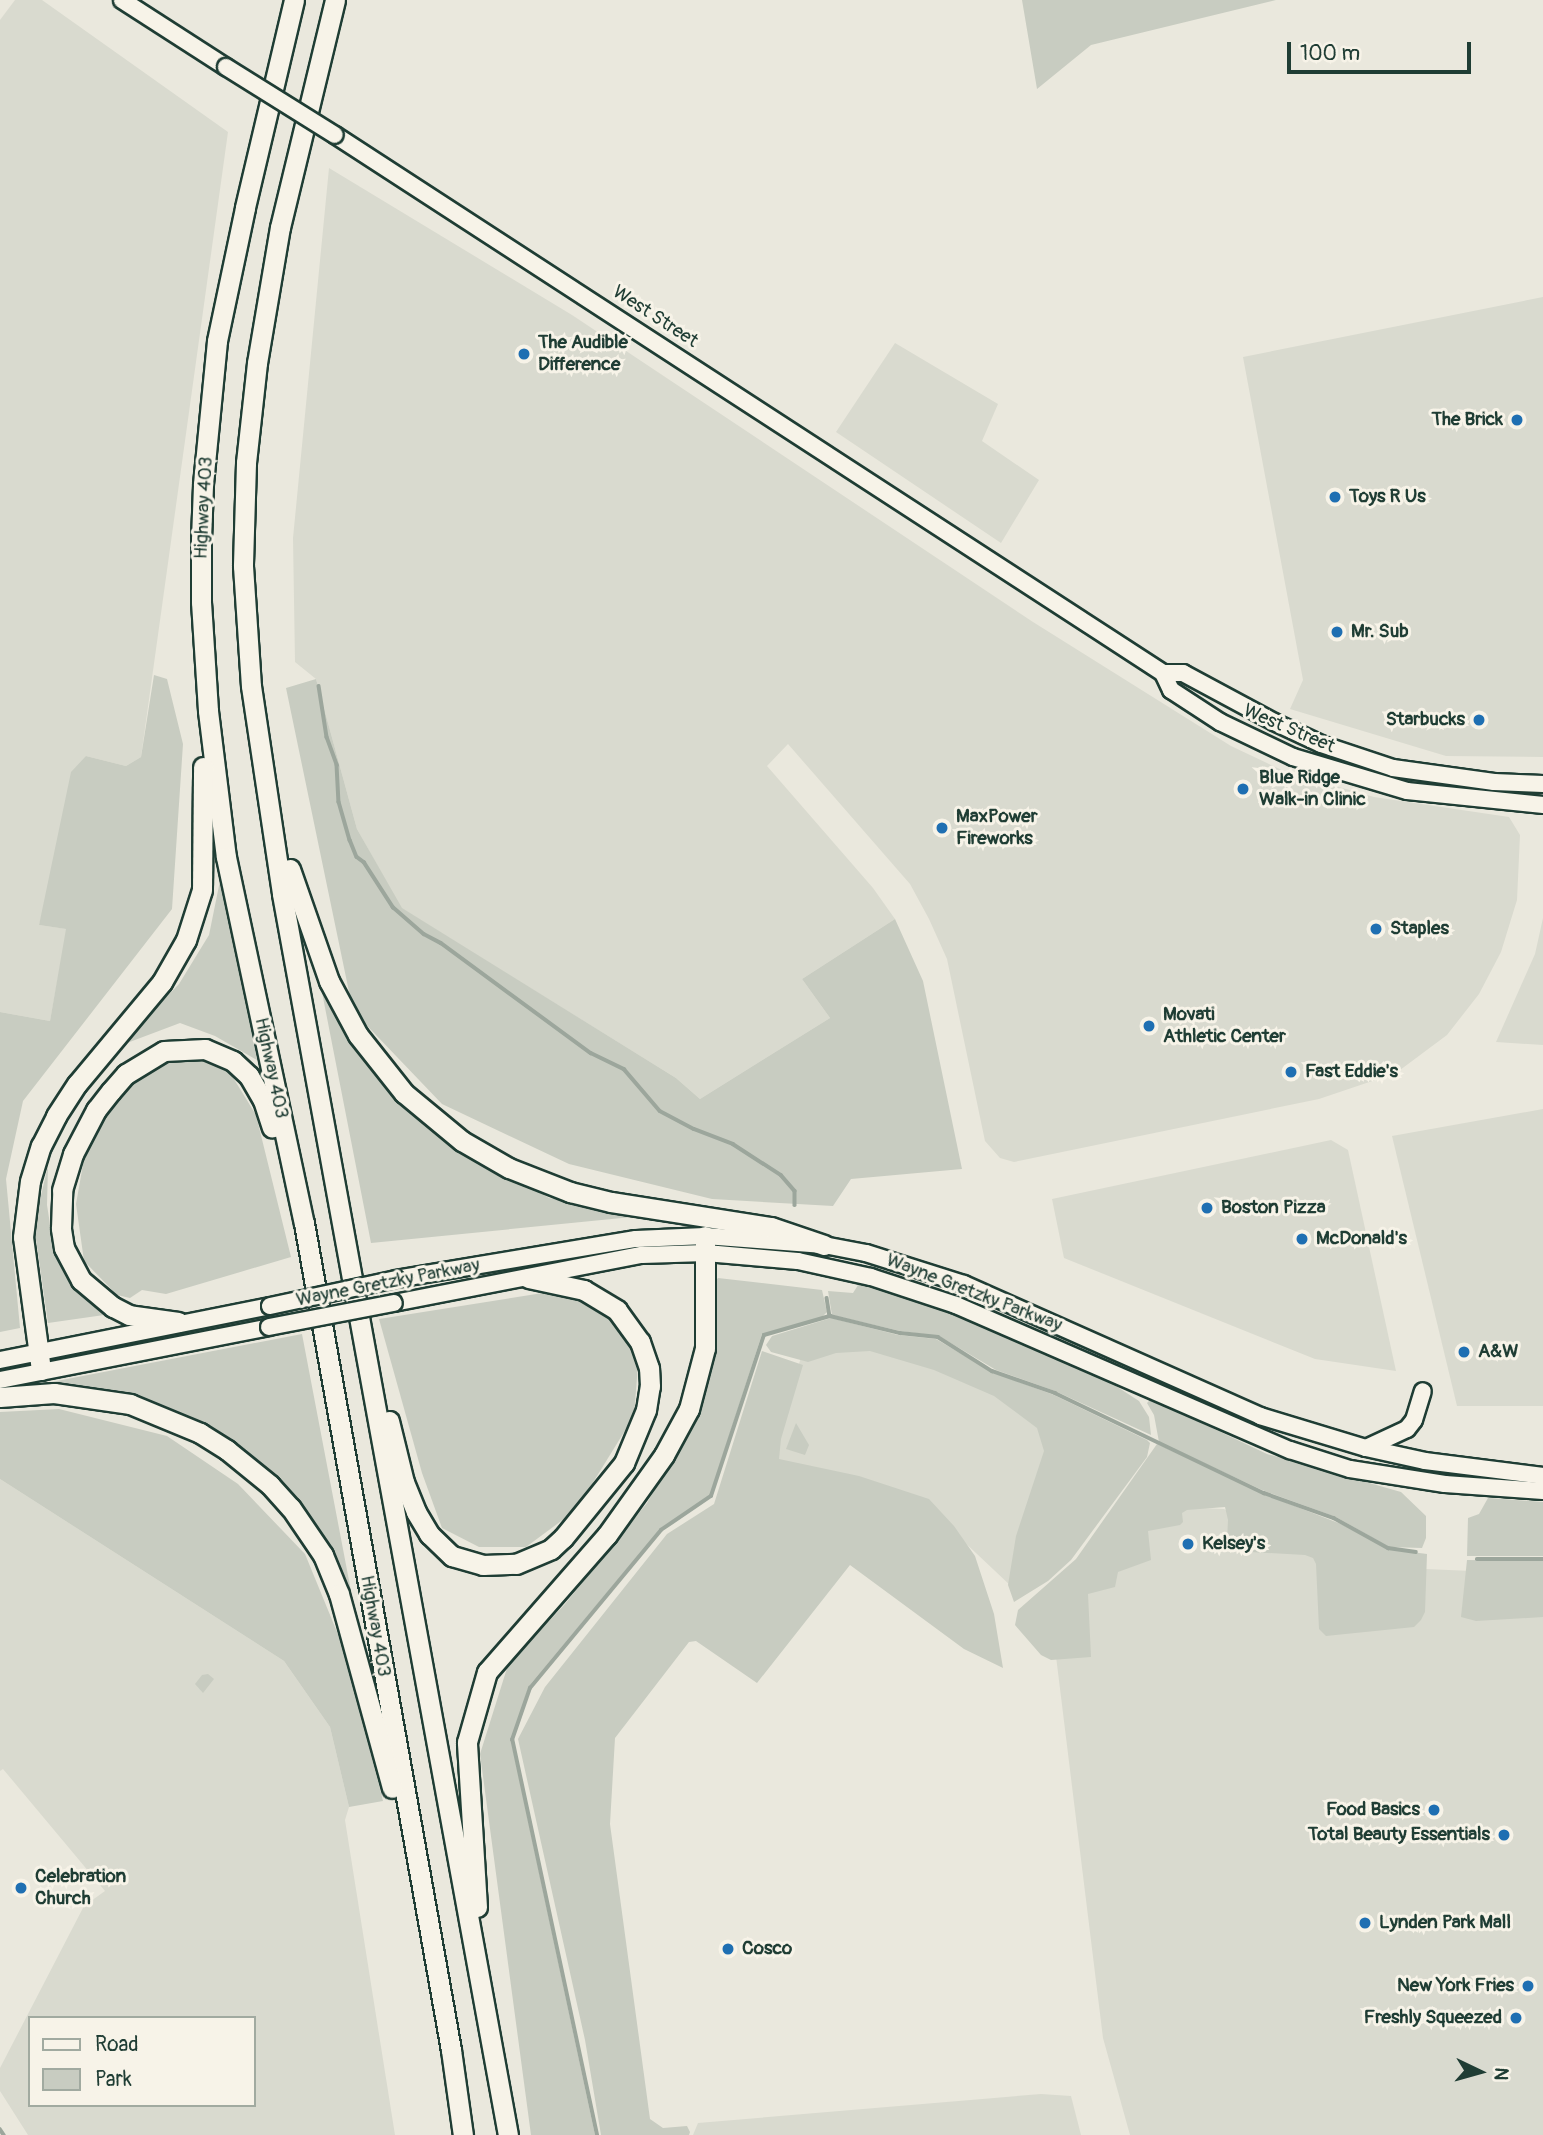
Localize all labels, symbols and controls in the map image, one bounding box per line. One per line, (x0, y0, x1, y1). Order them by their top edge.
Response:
scale bar (1291, 28, 1475, 72)
text: 100 m (1300, 40, 1360, 67)
street label: West Street (608, 281, 702, 353)
place label: The Audible Difference (538, 332, 628, 376)
marker: The Audible Difference (516, 346, 532, 362)
place label: The Brick (1432, 409, 1503, 431)
marker: The Brick (1509, 412, 1525, 428)
street label: Highway 403 (190, 456, 218, 560)
place label: Toys R Us (1349, 486, 1426, 508)
marker: Toys R Us (1327, 489, 1343, 505)
place label: Mr. Sub (1351, 621, 1409, 643)
marker: Mr. Sub (1329, 624, 1345, 640)
street label: West Street (1240, 699, 1338, 759)
place label: Starbucks (1386, 709, 1465, 731)
marker: Starbucks (1471, 712, 1487, 728)
place label: Blue Ridge Walk-in Clinic (1259, 767, 1366, 811)
marker: Blue Ridge Walk-in Clinic (1233, 779, 1253, 799)
place label: MaxPower Fireworks (956, 806, 1037, 850)
marker: MaxPower Fireworks (934, 820, 950, 836)
place label: Staples (1390, 918, 1449, 940)
marker: Staples (1368, 921, 1384, 937)
place label: Movati Athletic Center (1163, 1004, 1286, 1048)
street label: Highway 403 (249, 1015, 293, 1121)
marker: Movati Athletic Center (1141, 1018, 1157, 1034)
place label: Fast Eddie's (1305, 1061, 1398, 1083)
marker: Fast Eddie's (1283, 1064, 1299, 1080)
place label: Boston Pizza (1221, 1197, 1325, 1219)
marker: Boston Pizza (1199, 1200, 1215, 1216)
place label: McDonald's (1316, 1228, 1407, 1250)
marker: McDonald's (1294, 1231, 1310, 1247)
street label: Wayne Gretzky Parkway (883, 1249, 1065, 1337)
street label: Wayne Gretzky Parkway (294, 1254, 482, 1312)
place label: A&W (1478, 1341, 1518, 1363)
marker: A&W (1456, 1344, 1472, 1360)
place label: Kelsey's (1202, 1533, 1265, 1555)
marker: Kelsey's (1180, 1536, 1196, 1552)
street label: Highway 403 (355, 1574, 395, 1678)
place label: Food Basics (1326, 1799, 1420, 1821)
marker: Food Basics (1426, 1802, 1442, 1818)
place label: Total Beauty Essentials (1308, 1824, 1490, 1846)
marker: Total Beauty Essentials (1496, 1827, 1512, 1843)
place label: Celebration Church (35, 1866, 126, 1910)
marker: Celebration Church (13, 1880, 29, 1896)
place label: Lynden Park Mall (1379, 1912, 1511, 1934)
marker: Lynden Park Mall (1357, 1915, 1373, 1931)
place label: Cosco (742, 1938, 792, 1960)
marker: Cosco (720, 1941, 736, 1957)
place label: New York Fries (1397, 1975, 1514, 1997)
marker: New York Fries (1520, 1978, 1536, 1994)
place label: Freshly Squeezed (1364, 2007, 1502, 2029)
marker: Freshly Squeezed (1508, 2010, 1524, 2026)
legend (28, 2016, 256, 2107)
text: Road (95, 2031, 139, 2058)
north arrow (1445, 2037, 1515, 2107)
text: Park (95, 2066, 132, 2093)
text: N (1488, 2066, 1513, 2081)

